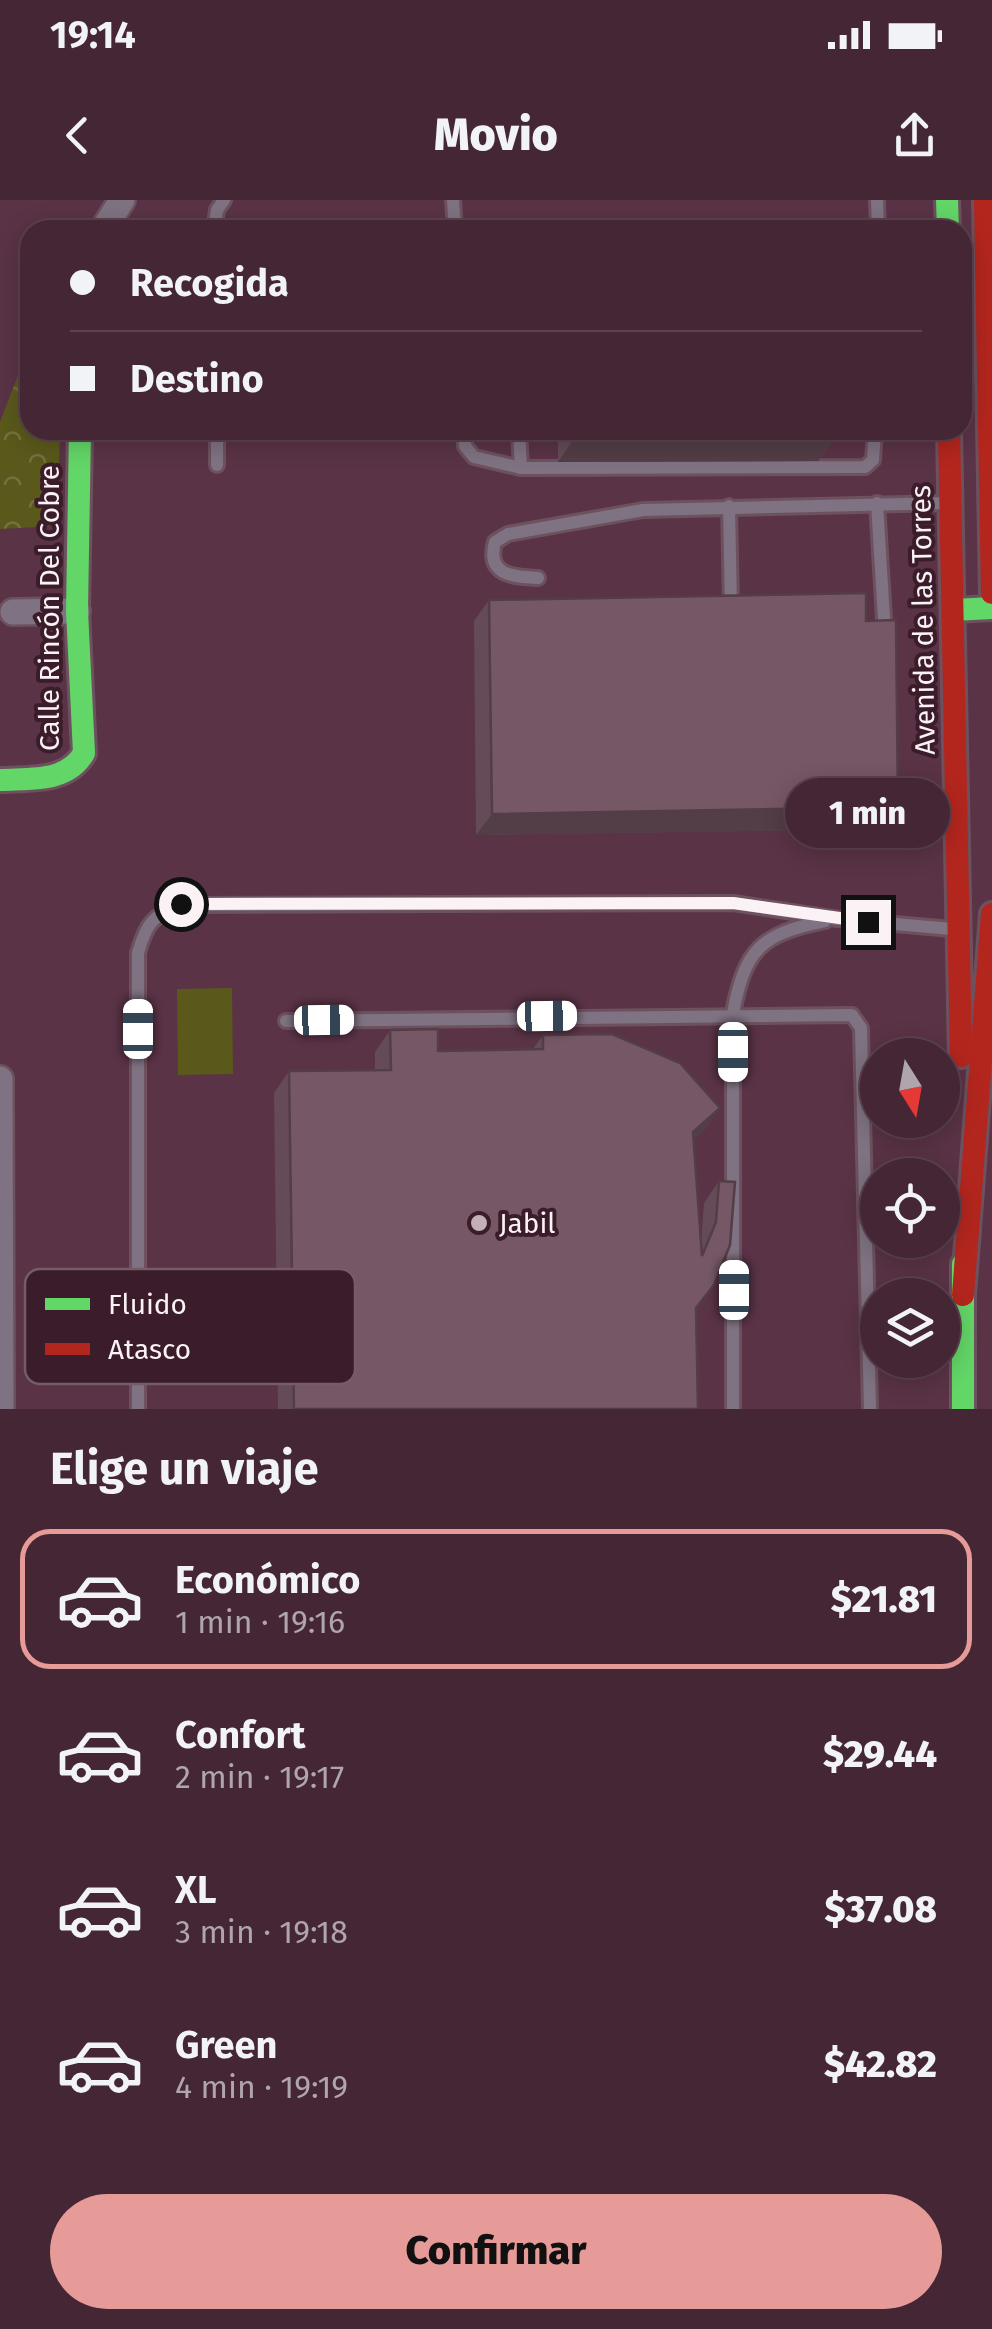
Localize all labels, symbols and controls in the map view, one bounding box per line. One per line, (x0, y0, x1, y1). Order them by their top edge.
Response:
text: 19:14 (50, 12, 136, 58)
icon: back (50, 108, 105, 163)
text: Movio (434, 108, 558, 162)
icon: share (887, 108, 942, 163)
text: Recogida (130, 260, 289, 306)
text: Destino (130, 356, 264, 402)
street label: Calle Rincón Del Cobre (33, 465, 66, 751)
street label: Avenida de las Torres (904, 485, 942, 755)
callout: 1 min (786, 777, 950, 847)
text: 1 min (829, 794, 906, 832)
route start (159, 882, 204, 927)
route end (846, 900, 891, 945)
car (123, 999, 153, 1059)
car (517, 1000, 577, 1032)
car (294, 1004, 354, 1036)
car (718, 1022, 748, 1082)
north arrow (860, 1038, 960, 1138)
map controls (860, 1038, 960, 1378)
button: locate (860, 1158, 960, 1258)
place label: Jabil (499, 1207, 556, 1240)
marker: Jabil (468, 1212, 490, 1234)
car (719, 1260, 749, 1320)
legend (25, 1269, 355, 1384)
button: layers (860, 1278, 960, 1378)
text: Fluido (108, 1288, 187, 1321)
text: Atasco (108, 1333, 191, 1366)
text: Elige un viaje (50, 1442, 318, 1496)
icon: car (55, 1554, 145, 1644)
text: Económico (175, 1557, 360, 1603)
text: $21.81 (831, 1576, 937, 1622)
text: 1 min · 19:16 (175, 1603, 345, 1641)
icon: car (55, 1709, 145, 1799)
text: Confort (175, 1712, 305, 1758)
text: $29.44 (823, 1731, 937, 1777)
text: 2 min · 19:17 (175, 1758, 344, 1796)
icon: car (55, 1864, 145, 1954)
text: XL (175, 1867, 217, 1913)
text: $37.08 (824, 1886, 937, 1932)
text: 3 min · 19:18 (175, 1913, 348, 1951)
icon: car (55, 2019, 145, 2109)
text: Green (175, 2022, 278, 2068)
text: $42.82 (824, 2041, 937, 2087)
text: 4 min · 19:19 (175, 2068, 348, 2106)
button: Confirmar (50, 2194, 942, 2309)

